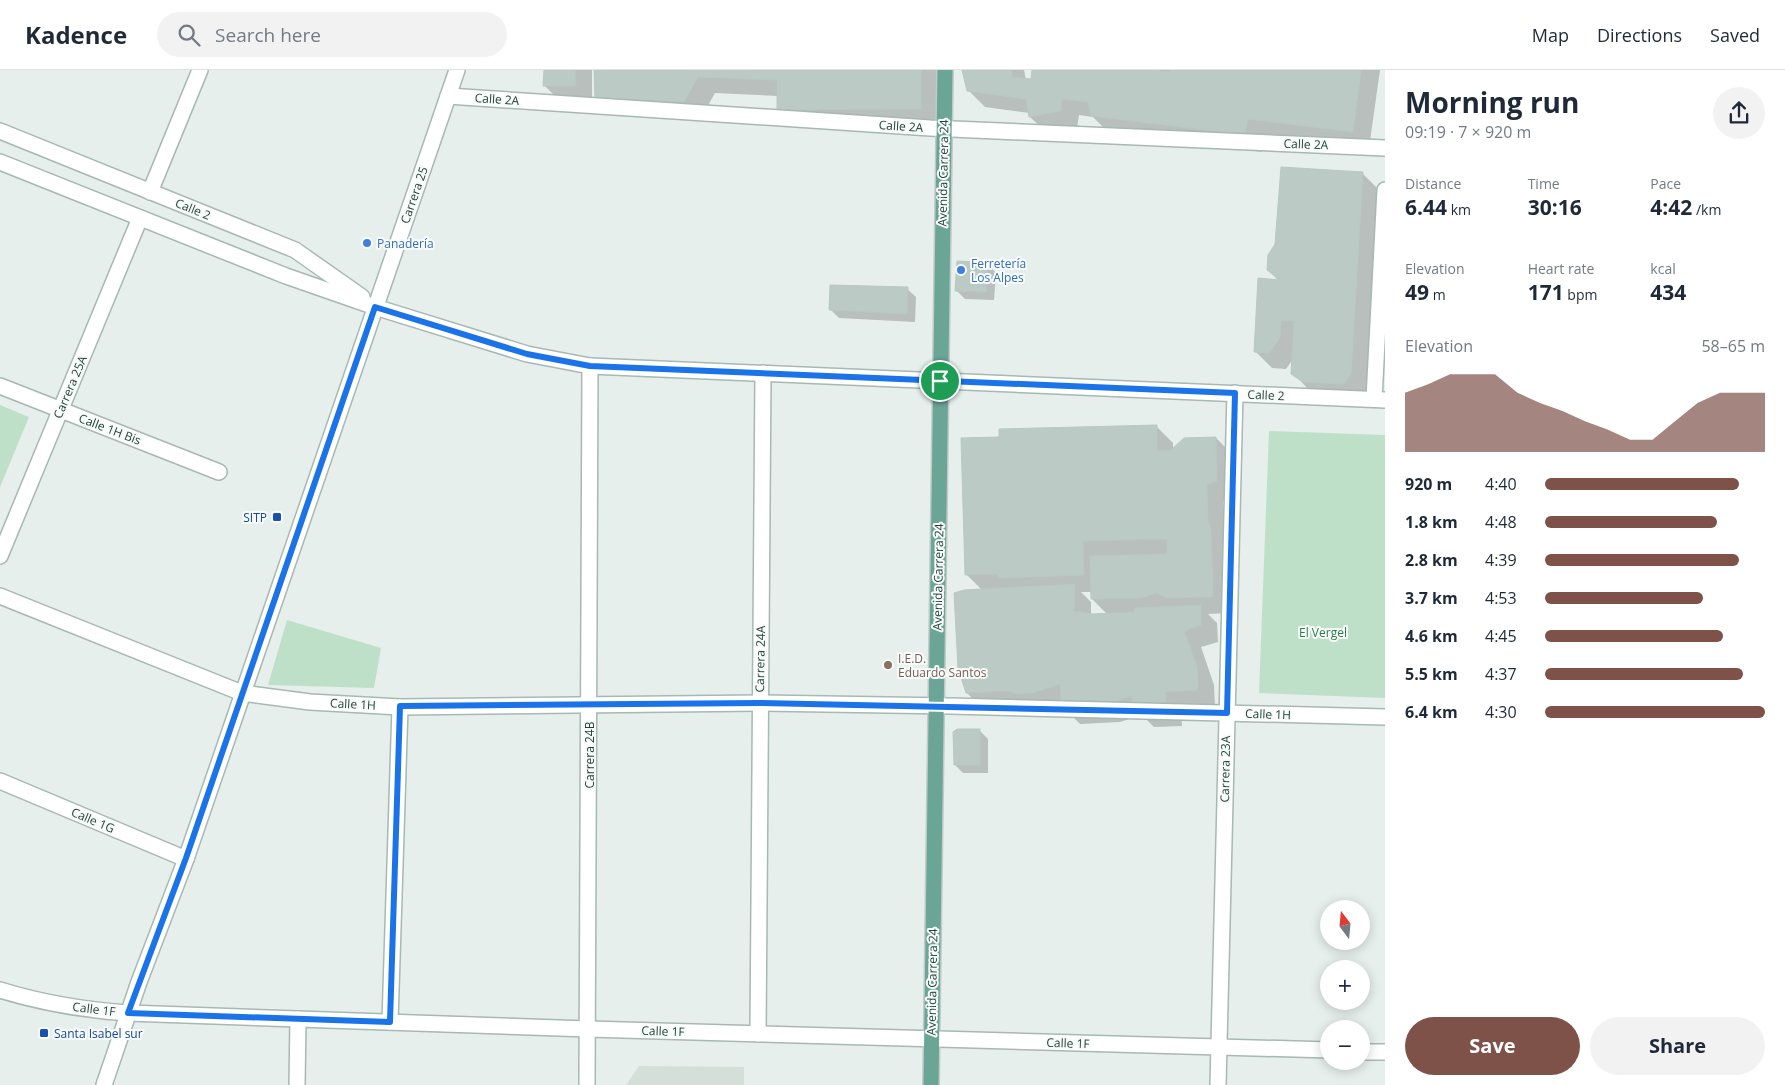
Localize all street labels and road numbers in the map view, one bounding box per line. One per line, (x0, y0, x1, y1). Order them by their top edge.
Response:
street label: Calle 2A (474, 89, 520, 109)
street label: Calle 2A (878, 116, 924, 136)
street label: Avenida Carrera 24 (934, 119, 952, 227)
street label: Calle 2A (1283, 135, 1329, 153)
street label: Carrera 25 (396, 164, 432, 226)
street label: Calle 2 (173, 194, 213, 224)
street label: Carrera 25A (49, 353, 91, 421)
street label: Calle 2 (1247, 386, 1285, 404)
street label: Calle 1H Bis (76, 409, 144, 449)
street label: Avenida Carrera 24 (929, 523, 947, 631)
street label: Carrera 24A (751, 625, 769, 693)
street label: Calle 1H (330, 694, 376, 714)
street label: Calle 1H (1245, 705, 1291, 723)
street label: Carrera 24B (581, 721, 598, 788)
street label: Carrera 23A (1216, 735, 1234, 803)
street label: Calle 1G (69, 803, 117, 837)
street label: Avenida Carrera 24 (923, 928, 941, 1036)
street label: Calle 1F (72, 998, 116, 1020)
street label: Calle 1F (641, 1022, 685, 1040)
street label: Calle 1F (1046, 1034, 1090, 1052)

